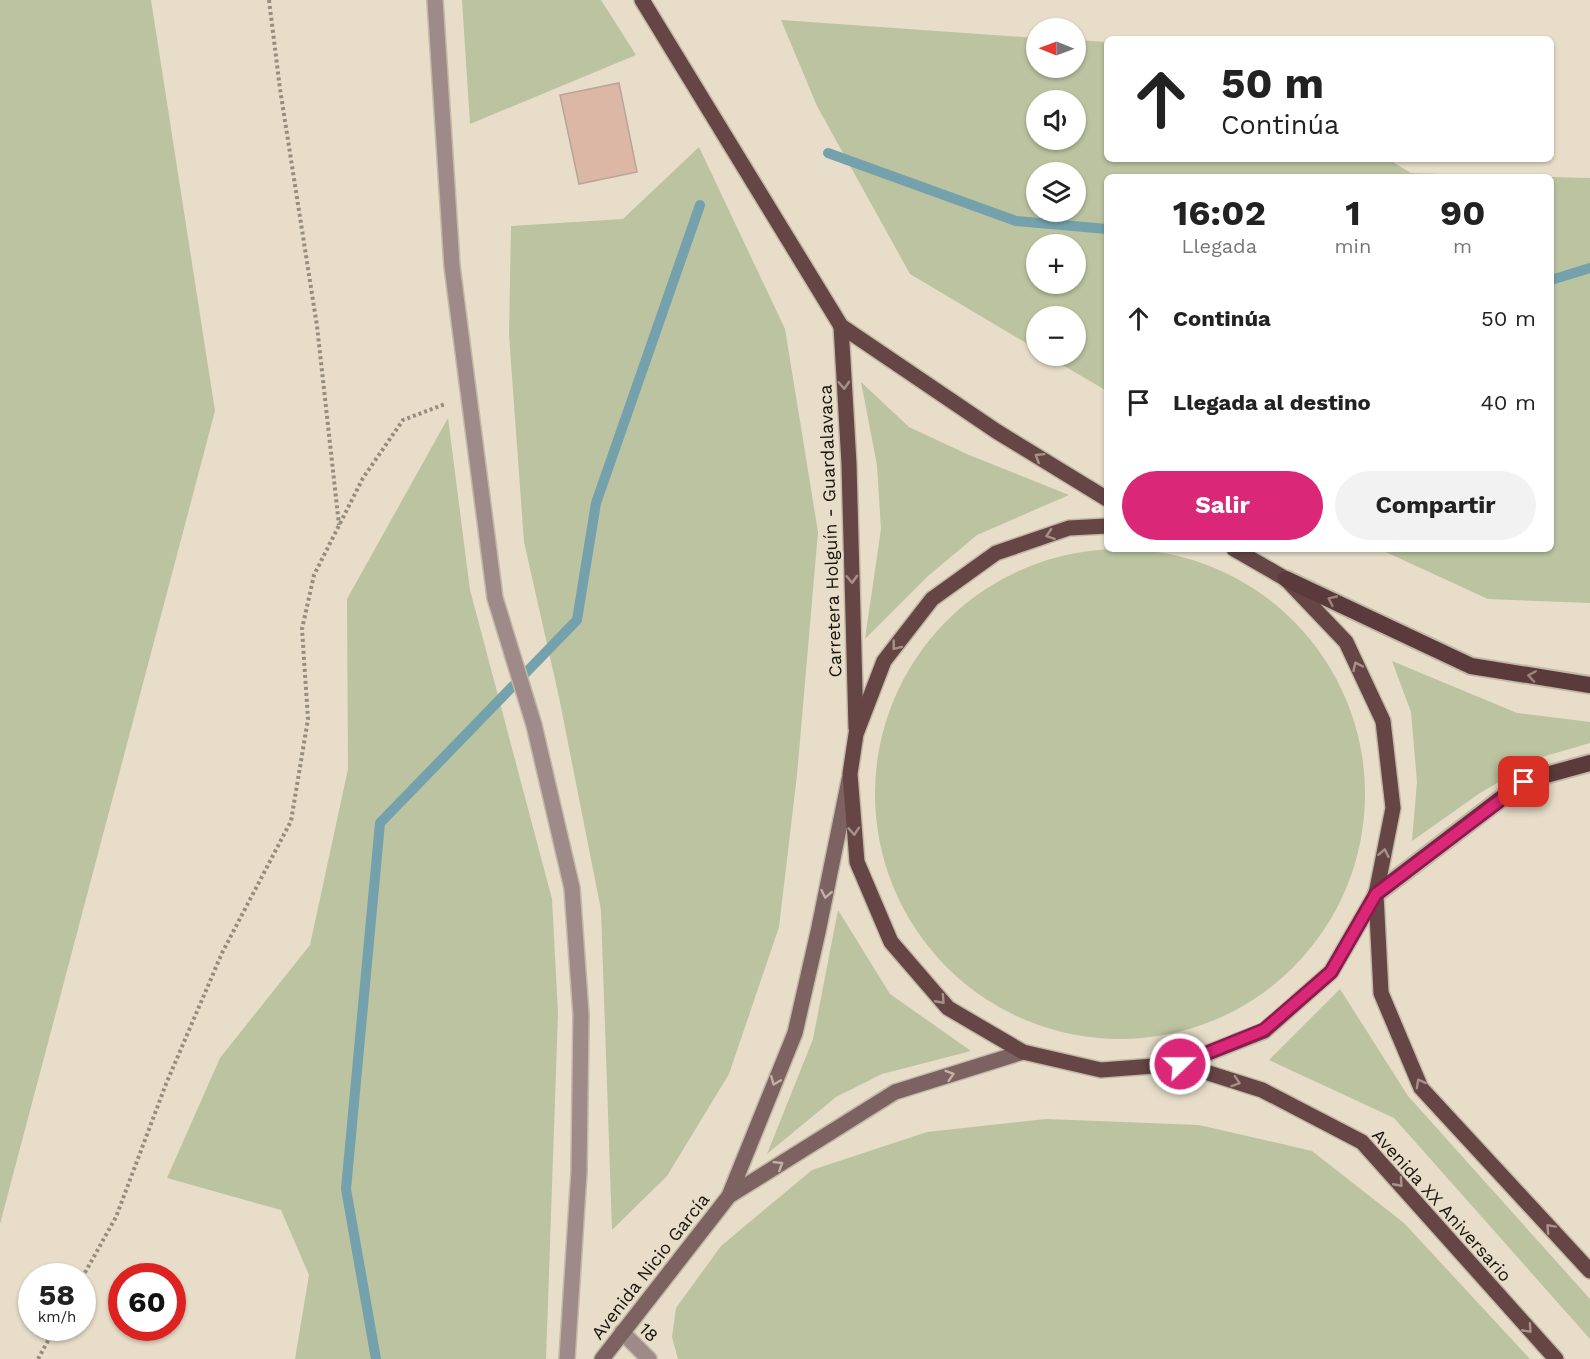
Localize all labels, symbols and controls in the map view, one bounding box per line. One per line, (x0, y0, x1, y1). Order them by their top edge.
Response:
north arrow (1026, 18, 1086, 78)
map controls (1026, 18, 1086, 366)
text: 50 m (1221, 59, 1324, 108)
icon: ahead (1122, 60, 1200, 138)
button: sound (1026, 90, 1086, 150)
text: Continúa (1221, 109, 1339, 141)
button: layers (1026, 162, 1086, 222)
text: 16:02 (1173, 192, 1266, 234)
text: 1 (1345, 192, 1361, 234)
text: 90 (1440, 192, 1485, 234)
button: + (1026, 234, 1086, 294)
text: Llegada (1182, 234, 1257, 258)
text: min (1335, 234, 1371, 258)
text: m (1453, 234, 1472, 258)
icon: ahead (1122, 302, 1155, 335)
button: − (1026, 306, 1086, 366)
text: Continúa (1173, 306, 1271, 331)
text: 50 m (1481, 306, 1536, 331)
one-way arrow (838, 380, 851, 389)
street label: Carretera Holguín - Guardalavaca (814, 384, 846, 678)
icon: arrive (1122, 386, 1155, 419)
text: Llegada al destino (1173, 390, 1371, 415)
text: 40 m (1480, 390, 1536, 415)
one-way arrow (1035, 453, 1045, 465)
button: Salir (1122, 471, 1323, 540)
button: Compartir (1335, 471, 1536, 540)
one-way arrow (1045, 527, 1056, 540)
one-way arrow (845, 575, 858, 584)
one-way arrow (1327, 595, 1338, 607)
one-way arrow (892, 640, 903, 651)
one-way arrow (1353, 661, 1365, 672)
one-way arrow (1528, 670, 1537, 682)
pin (1498, 756, 1549, 807)
icon: arrive (1507, 765, 1540, 798)
one-way arrow (847, 827, 860, 836)
one-way arrow (1377, 848, 1390, 858)
one-way arrow (820, 888, 833, 898)
one-way arrow (934, 994, 945, 1004)
position arrow (1148, 1032, 1212, 1096)
one-way arrow (944, 1070, 955, 1082)
one-way arrow (770, 1075, 782, 1086)
one-way arrow (1230, 1075, 1241, 1087)
one-way arrow (1416, 1079, 1427, 1089)
street label: Avenida XX Aniversario (1368, 1124, 1516, 1286)
one-way arrow (773, 1161, 783, 1173)
one-way arrow (1392, 1176, 1403, 1187)
street label: Avenida Nicio García (587, 1189, 713, 1343)
one-way arrow (1546, 1224, 1557, 1234)
speed limit sign: 60 (108, 1263, 186, 1341)
text: 58 (39, 1277, 75, 1312)
text: km/h (38, 1308, 76, 1326)
street label: 18 (635, 1318, 663, 1346)
one-way arrow (1521, 1322, 1532, 1332)

